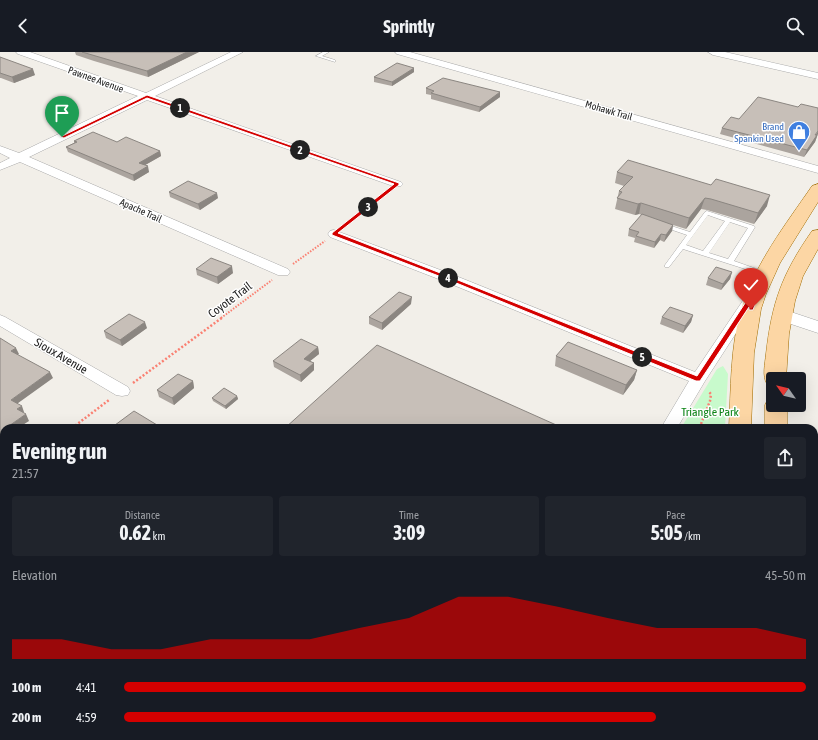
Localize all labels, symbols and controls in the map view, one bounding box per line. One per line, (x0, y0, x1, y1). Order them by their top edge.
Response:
icon: back (12, 15, 34, 37)
icon: search (784, 15, 806, 37)
text: Sprintly (383, 16, 435, 37)
street label: Pawnee Avenue (67, 64, 126, 95)
pin (45, 96, 79, 137)
pin: 1 (170, 98, 190, 118)
street label: Mohawk Trail (584, 98, 634, 123)
icon: arrive (51, 102, 73, 124)
text: 1 (177, 102, 183, 114)
shop icon: Brand Spankin Used (786, 119, 812, 152)
place label: Brand Spankin Used (734, 121, 784, 144)
pin: 2 (290, 140, 310, 160)
text: 2 (297, 144, 303, 156)
street label: Apache Trail (118, 196, 164, 225)
pin: 3 (358, 197, 378, 217)
text: 3 (365, 201, 371, 213)
pin: 4 (438, 268, 458, 288)
pin (734, 268, 768, 309)
text: 4 (445, 272, 451, 284)
icon: check (740, 274, 762, 296)
street label: Coyote Trail (205, 279, 255, 321)
street label: Sioux Avenue (32, 335, 90, 377)
pin: 5 (632, 347, 652, 367)
text: 5 (639, 351, 645, 363)
north arrow (766, 372, 806, 412)
map controls (766, 372, 806, 412)
park label: Triangle Park (681, 405, 740, 419)
button: share (764, 437, 806, 479)
text: Evening run (12, 438, 107, 464)
text: 21:57 (12, 466, 39, 481)
text: Distance (125, 509, 160, 521)
text: Time (399, 509, 419, 521)
text: Pace (666, 509, 685, 521)
text: 0.62 (119, 521, 151, 544)
text: 3:09 (393, 521, 425, 544)
text: 5:05 (651, 521, 683, 544)
text: km (151, 530, 165, 542)
text: /km (683, 530, 701, 542)
text: Elevation (12, 568, 57, 583)
text: 45–50 m (765, 568, 806, 583)
text: 100 m (12, 680, 41, 695)
text: 4:41 (76, 680, 97, 695)
text: 200 m (12, 710, 41, 725)
text: 4:59 (76, 710, 97, 725)

